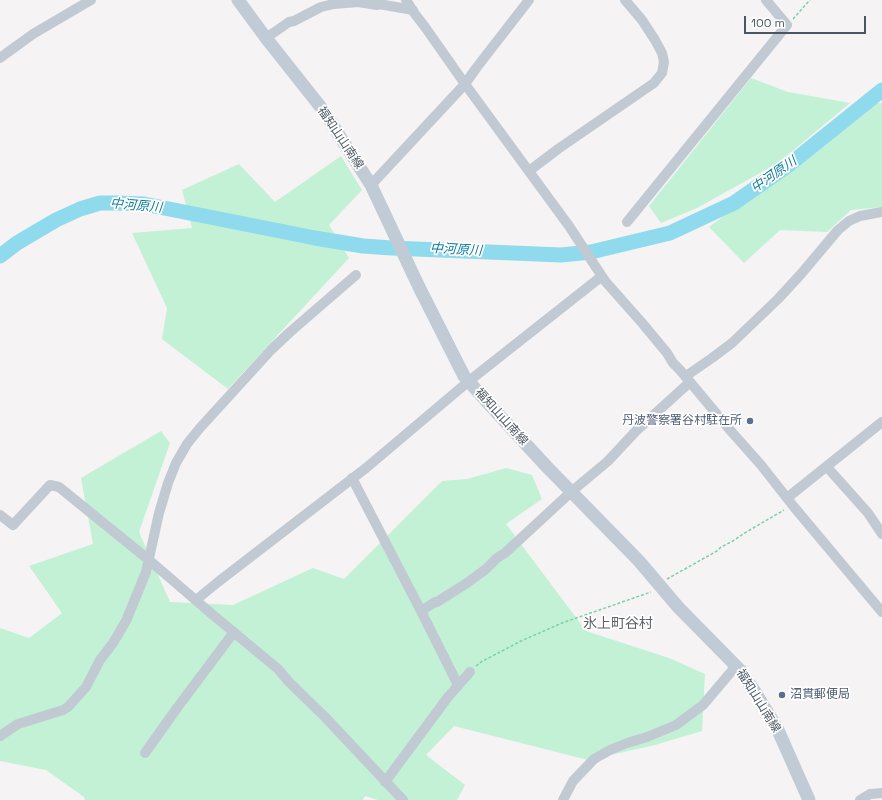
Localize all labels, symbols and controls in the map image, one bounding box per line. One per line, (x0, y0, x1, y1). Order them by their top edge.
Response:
scale bar (746, 8, 868, 34)
text: 100 m (751, 15, 785, 31)
street label: 福知山山南線 (314, 104, 366, 172)
water label: 中河原川 (748, 154, 800, 196)
water label: 中河原川 (109, 196, 163, 216)
water label: 中河原川 (430, 241, 482, 259)
street label: 福知山山南線 (472, 385, 530, 449)
place label: 丹波警察署谷村駐在所 (622, 414, 742, 428)
marker: 丹波警察署谷村駐在所 (745, 416, 755, 426)
district label: 氷上町谷村 (583, 616, 653, 632)
street label: 福知山山南線 (733, 667, 783, 735)
place label: 沼貫郵便局 (790, 688, 850, 702)
marker: 沼貫郵便局 (777, 690, 787, 700)

